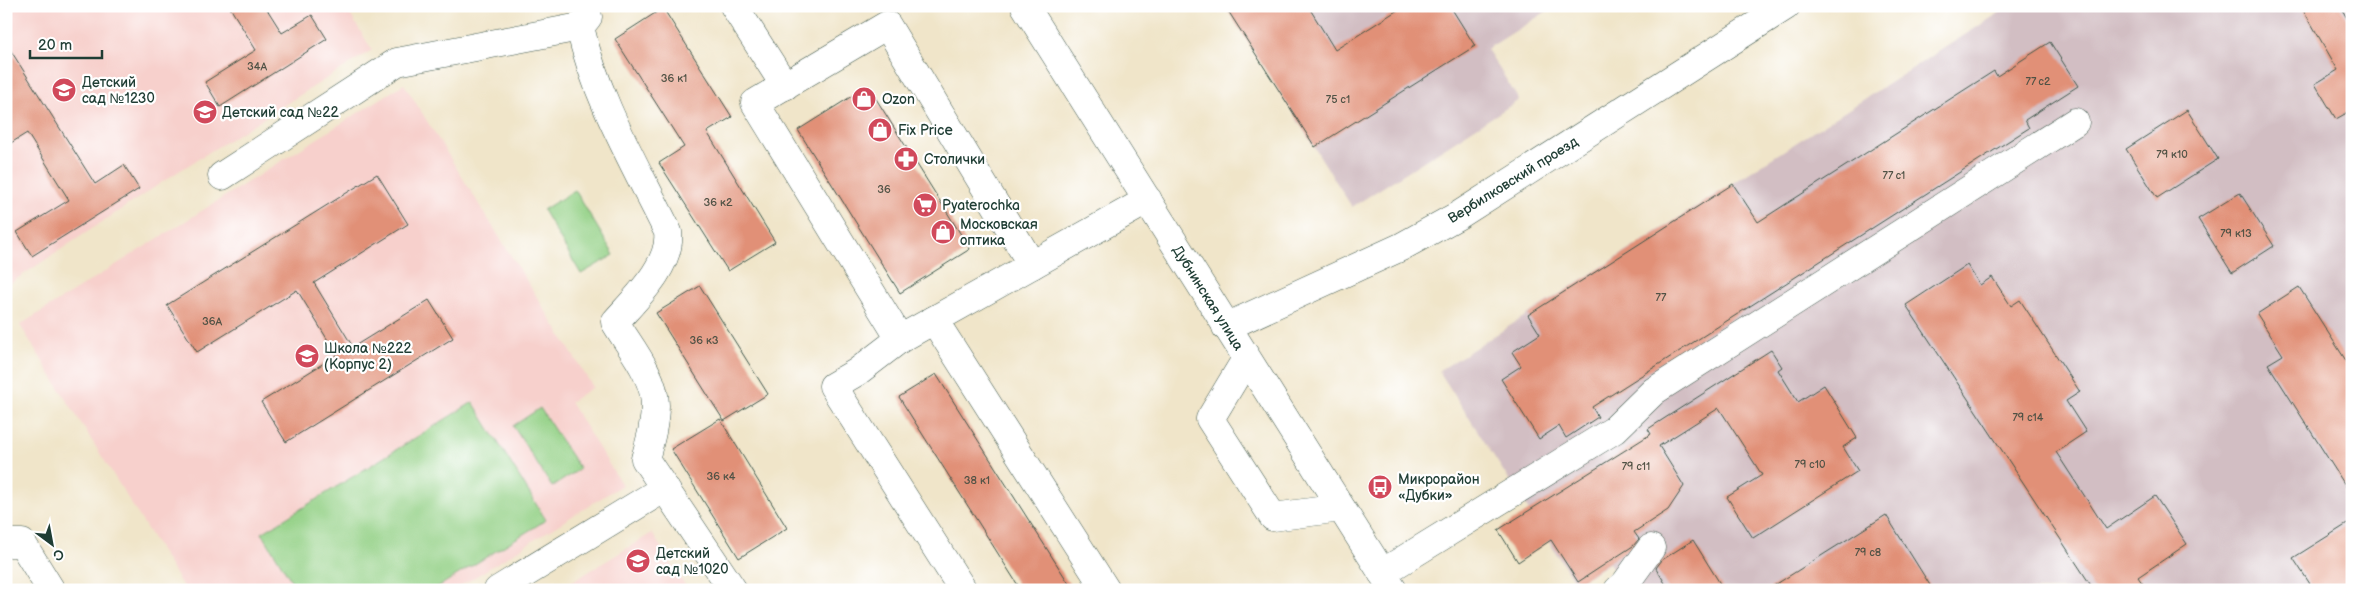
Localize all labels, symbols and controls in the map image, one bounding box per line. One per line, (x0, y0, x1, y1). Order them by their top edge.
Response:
scale bar (30, 28, 102, 60)
text: 20 m (38, 36, 72, 55)
house number: 34А (247, 60, 267, 73)
house number: 36 к1 (661, 72, 687, 85)
place label: Детский сад №1230 (82, 74, 155, 107)
house number: 77 с2 (2025, 75, 2051, 88)
school or university icon: Детский сад №1230 (51, 77, 77, 103)
shop icon: Ozon (851, 86, 877, 112)
place label: Ozon (882, 91, 915, 108)
house number: 75 с1 (1326, 93, 1350, 106)
school or university icon: Детский сад №22 (192, 99, 218, 125)
place label: Детский сад №22 (222, 104, 340, 121)
shop icon: Fix Price (867, 117, 893, 143)
place label: Fix Price (898, 122, 953, 139)
street label: Вербилковский проезд (1445, 133, 1582, 227)
pharmacy icon: Столички (893, 146, 919, 172)
house number: 79 к10 (2156, 148, 2188, 161)
place label: Столички (924, 151, 985, 168)
house number: 77 с1 (1883, 169, 1905, 182)
house number: 36 (877, 183, 891, 196)
supermarket icon: Pyaterochka (912, 192, 938, 218)
house number: 36 к2 (704, 196, 733, 209)
place label: Pyaterochka (942, 197, 1020, 214)
place label: Московская оптика (960, 216, 1038, 249)
shop icon: Московская оптика (930, 219, 956, 245)
house number: 79 к13 (2220, 227, 2252, 240)
street label: Дубнинская улица (1169, 242, 1247, 354)
house number: 77 (1656, 291, 1667, 304)
house number: 36А (202, 315, 222, 328)
house number: 36 к3 (689, 334, 719, 347)
place label: Школа №222 (Корпус 2) (324, 340, 412, 373)
school or university icon: Школа №222 (Корпус 2) (294, 343, 320, 369)
house number: 79 с14 (2012, 411, 2044, 424)
house number: 79 с10 (1795, 458, 1826, 471)
house number: 79 с11 (1622, 460, 1650, 473)
house number: 36 к4 (706, 470, 736, 483)
place label: Микрорайон «Дубки» (1398, 471, 1480, 504)
house number: 38 к1 (964, 474, 990, 487)
bus stop icon: Микрорайон «Дубки» (1367, 474, 1393, 500)
north arrow (28, 518, 78, 568)
text: С (50, 545, 67, 565)
place label: Детский сад №1020 (656, 545, 729, 578)
house number: 79 с8 (1855, 546, 1881, 559)
school or university icon: Детский сад №1020 (625, 548, 651, 574)

